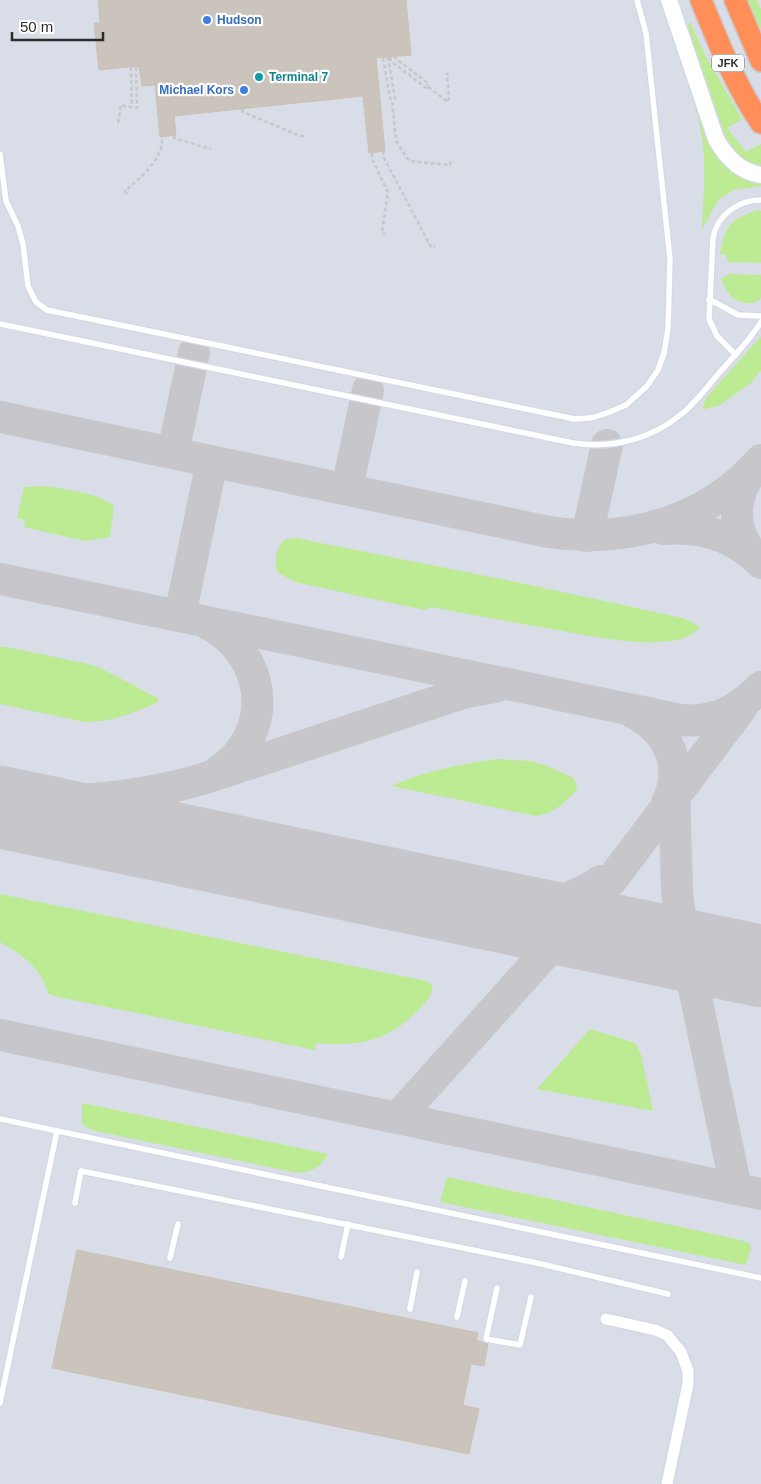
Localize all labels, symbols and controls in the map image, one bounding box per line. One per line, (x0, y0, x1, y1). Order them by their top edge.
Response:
scale bar (12, 10, 104, 42)
place label: Hudson (217, 13, 262, 27)
marker: Hudson (201, 14, 213, 26)
text: 50 m (20, 18, 53, 35)
road number: JFK (712, 54, 744, 72)
place label: Terminal 7 (269, 70, 328, 84)
marker: Terminal 7 (253, 71, 265, 83)
place label: Michael Kors (159, 83, 234, 97)
marker: Michael Kors (238, 84, 250, 96)

